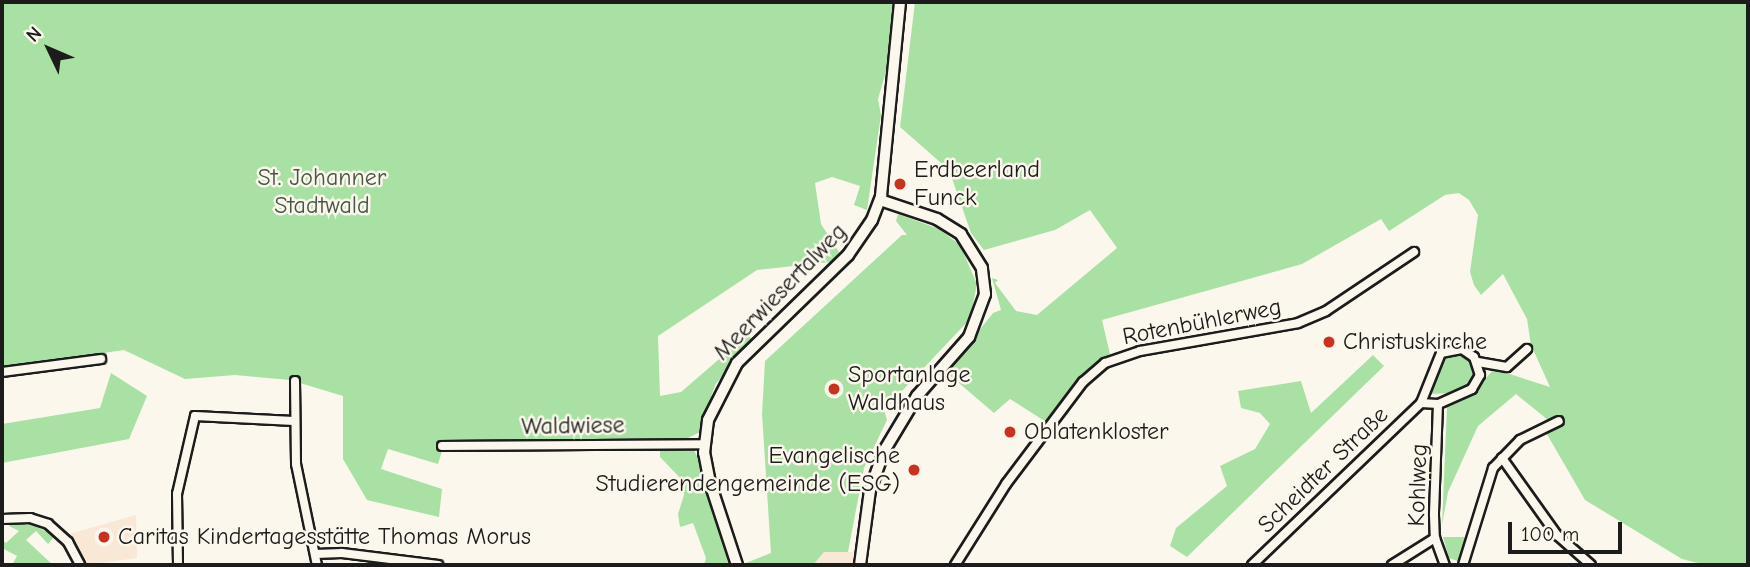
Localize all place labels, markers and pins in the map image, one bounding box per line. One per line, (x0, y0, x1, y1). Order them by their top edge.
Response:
place label: Erdbeerland Funck (914, 156, 1040, 212)
marker: Erdbeerland Funck (892, 176, 908, 192)
place label: Christuskirche (1343, 328, 1487, 356)
marker: Christuskirche (1321, 334, 1337, 350)
place label: Sportanlage Waldhaus (848, 361, 970, 417)
marker: Sportanlage Waldhaus (826, 381, 842, 397)
place label: Oblatenkloster (1024, 418, 1168, 446)
marker: Oblatenkloster (1002, 424, 1018, 440)
place label: Evangelische Studierendengemeinde (ESG) (595, 442, 900, 498)
marker: Evangelische Studierendengemeinde (ESG) (906, 462, 922, 478)
place label: Caritas Kindertagesstätte Thomas Morus (118, 523, 531, 551)
marker: Caritas Kindertagesstätte Thomas Morus (96, 529, 112, 545)

